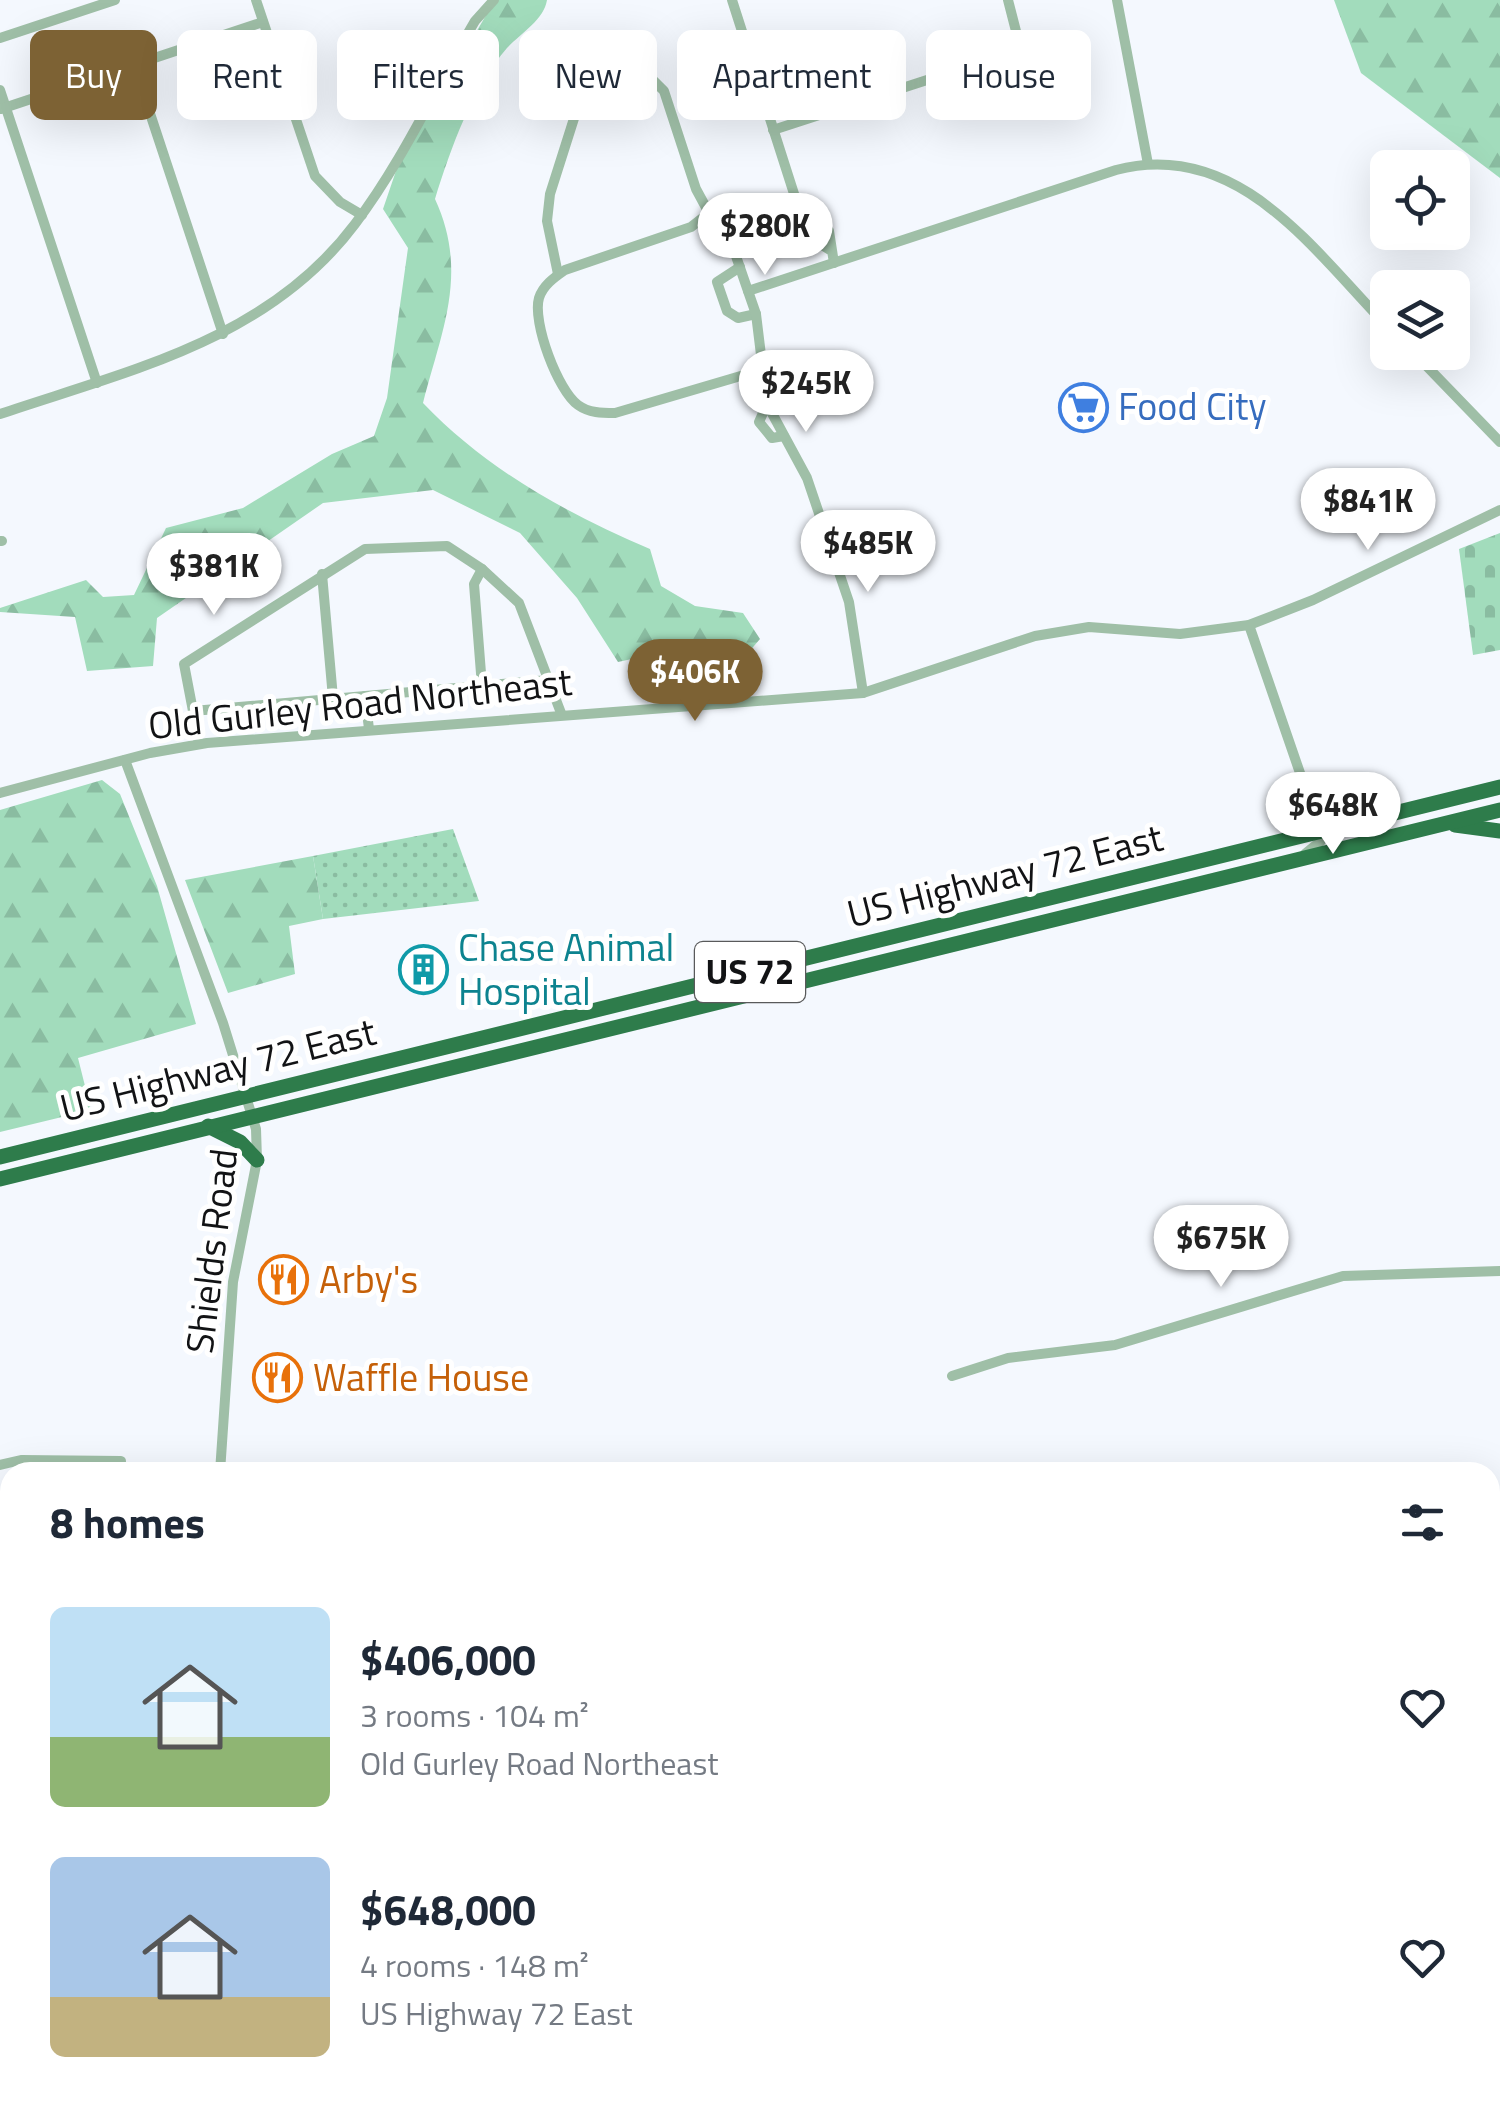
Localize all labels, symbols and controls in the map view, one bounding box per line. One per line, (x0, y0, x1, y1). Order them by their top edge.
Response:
chip: Buy (30, 30, 157, 120)
chip: Rent (177, 30, 317, 120)
chip: Filters (337, 30, 499, 120)
chip: New (519, 30, 657, 120)
chip: Apartment (677, 30, 906, 120)
chip: House (926, 30, 1091, 120)
map controls (1370, 150, 1470, 370)
button: locate (1370, 150, 1470, 250)
pin: $280K (695, 193, 835, 278)
text: $280K (720, 201, 810, 249)
button: layers (1370, 270, 1470, 370)
pin: $245K (736, 350, 876, 435)
text: $245K (761, 358, 851, 406)
place label: Food City (1118, 377, 1267, 435)
supermarket icon: Food City (1057, 381, 1109, 433)
pin: $841K (1298, 468, 1438, 553)
text: $841K (1323, 476, 1413, 524)
pin: $485K (798, 510, 938, 595)
text: $485K (823, 518, 913, 566)
pin: $381K (144, 533, 284, 618)
text: $381K (169, 541, 259, 589)
pin: $406K (625, 639, 765, 724)
text: $406K (650, 647, 740, 695)
street label: Old Gurley Road Northeast (145, 652, 575, 754)
pin: $648K (1263, 772, 1403, 857)
text: $648K (1288, 780, 1378, 828)
street label: US Highway 72 East (841, 808, 1169, 942)
place label: Chase Animal Hospital (458, 918, 674, 1020)
road number: US 72 (695, 942, 805, 1002)
building icon: Chase Animal Hospital (397, 944, 449, 996)
street label: US Highway 72 East (54, 1002, 382, 1136)
street label: Shields Road (170, 1145, 252, 1356)
pin: $675K (1151, 1205, 1291, 1290)
text: $675K (1176, 1213, 1266, 1261)
place label: Arby's (319, 1250, 418, 1308)
restaurant icon: Arby's (258, 1254, 310, 1306)
place label: Waffle House (313, 1348, 529, 1406)
restaurant icon: Waffle House (252, 1352, 304, 1404)
text: 8 homes (50, 1490, 205, 1554)
icon: filters (1395, 1495, 1450, 1550)
text: $406,000 (360, 1627, 536, 1691)
icon: home (130, 1647, 250, 1767)
icon: heart (1395, 1680, 1450, 1735)
text: 3 rooms · 104 m² (360, 1691, 589, 1739)
text: Old Gurley Road Northeast (360, 1739, 719, 1787)
text: $648,000 (360, 1877, 536, 1941)
icon: home (130, 1897, 250, 2017)
icon: heart (1395, 1930, 1450, 1985)
text: 4 rooms · 148 m² (360, 1941, 589, 1989)
text: US Highway 72 East (360, 1989, 632, 2037)

